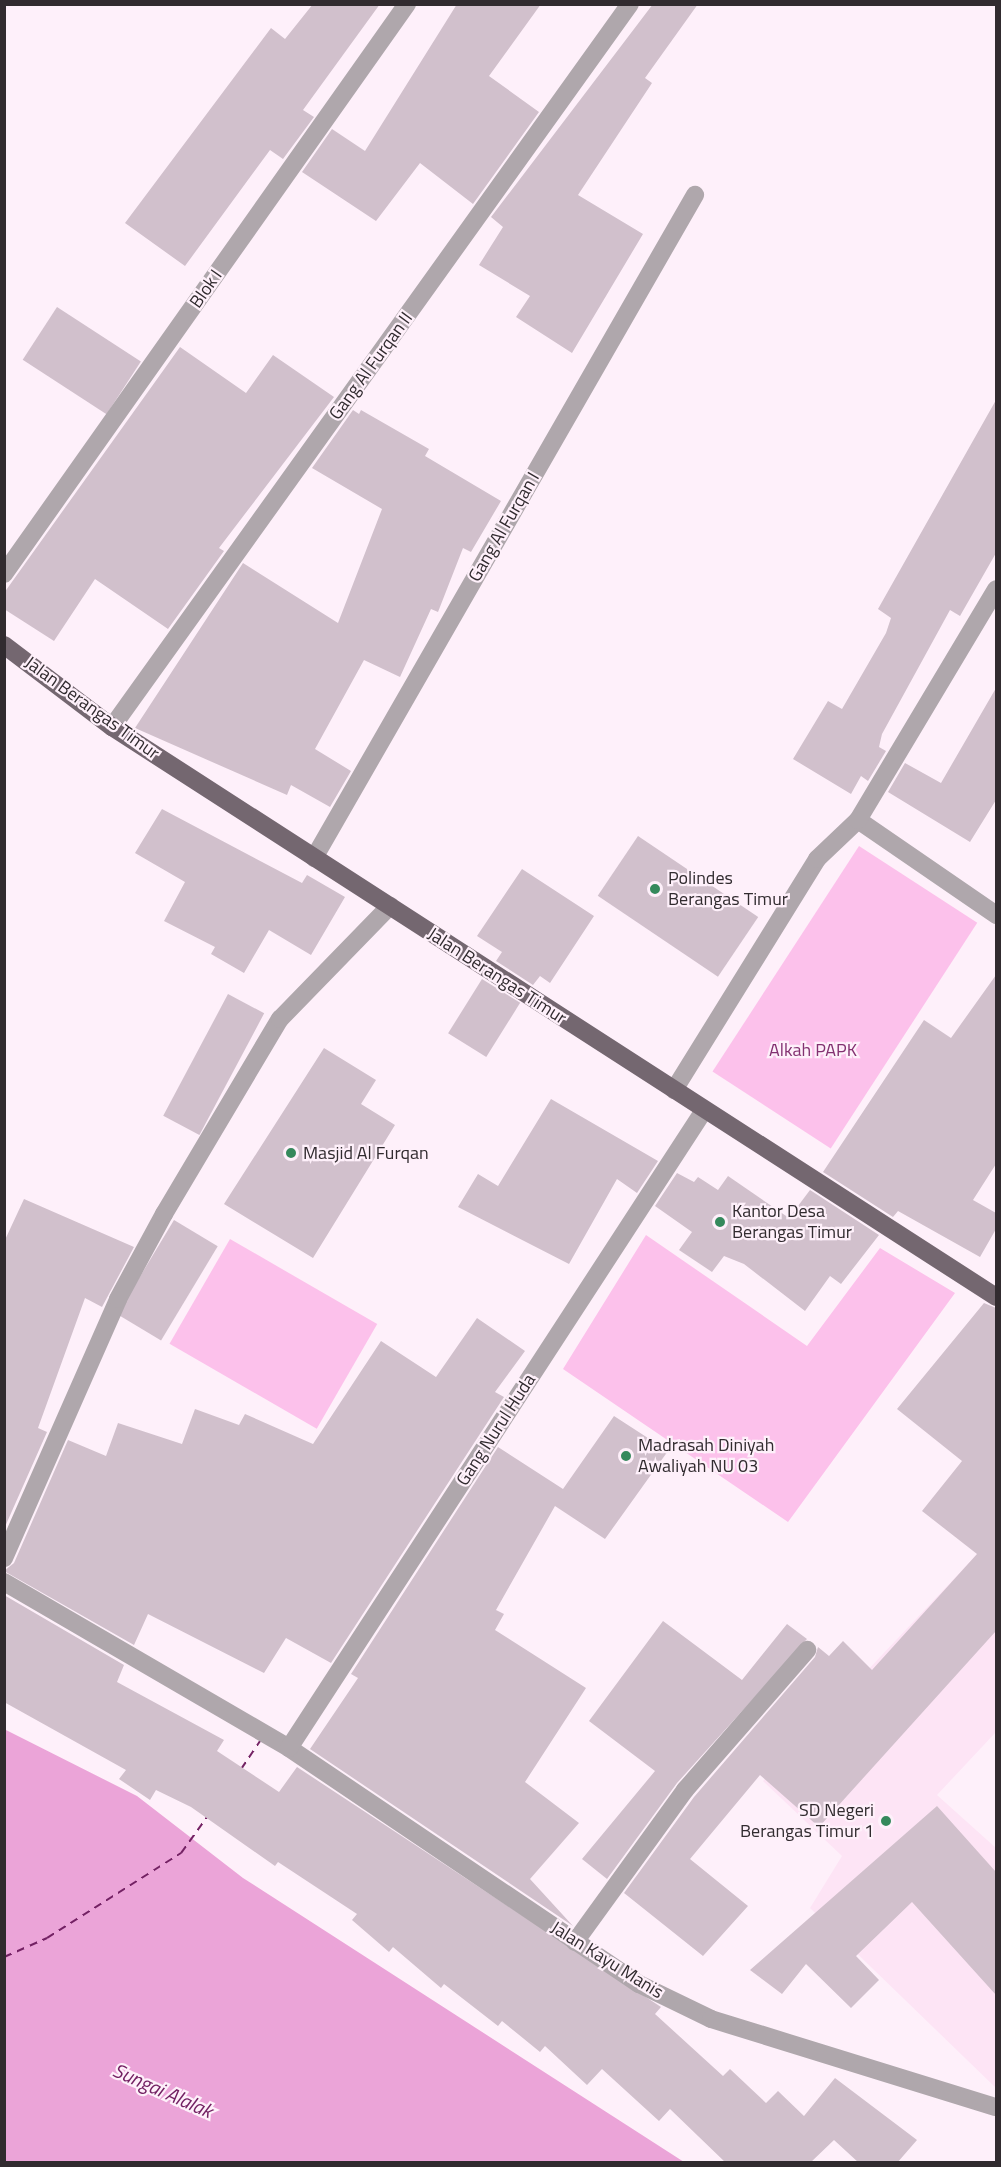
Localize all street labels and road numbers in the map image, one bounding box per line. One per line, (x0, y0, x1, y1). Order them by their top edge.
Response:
street label: Blok I (185, 266, 227, 312)
street label: Gang Al Furqan II (325, 308, 417, 424)
street label: Gang Al Furqan I (464, 468, 544, 586)
street label: Jalan Berangas Timur (21, 652, 163, 764)
street label: Jalan Berangas Timur (424, 923, 570, 1029)
street label: Gang Nurul Huda (452, 1370, 540, 1490)
street label: Jalan Kayu Manis (547, 1917, 667, 2003)

